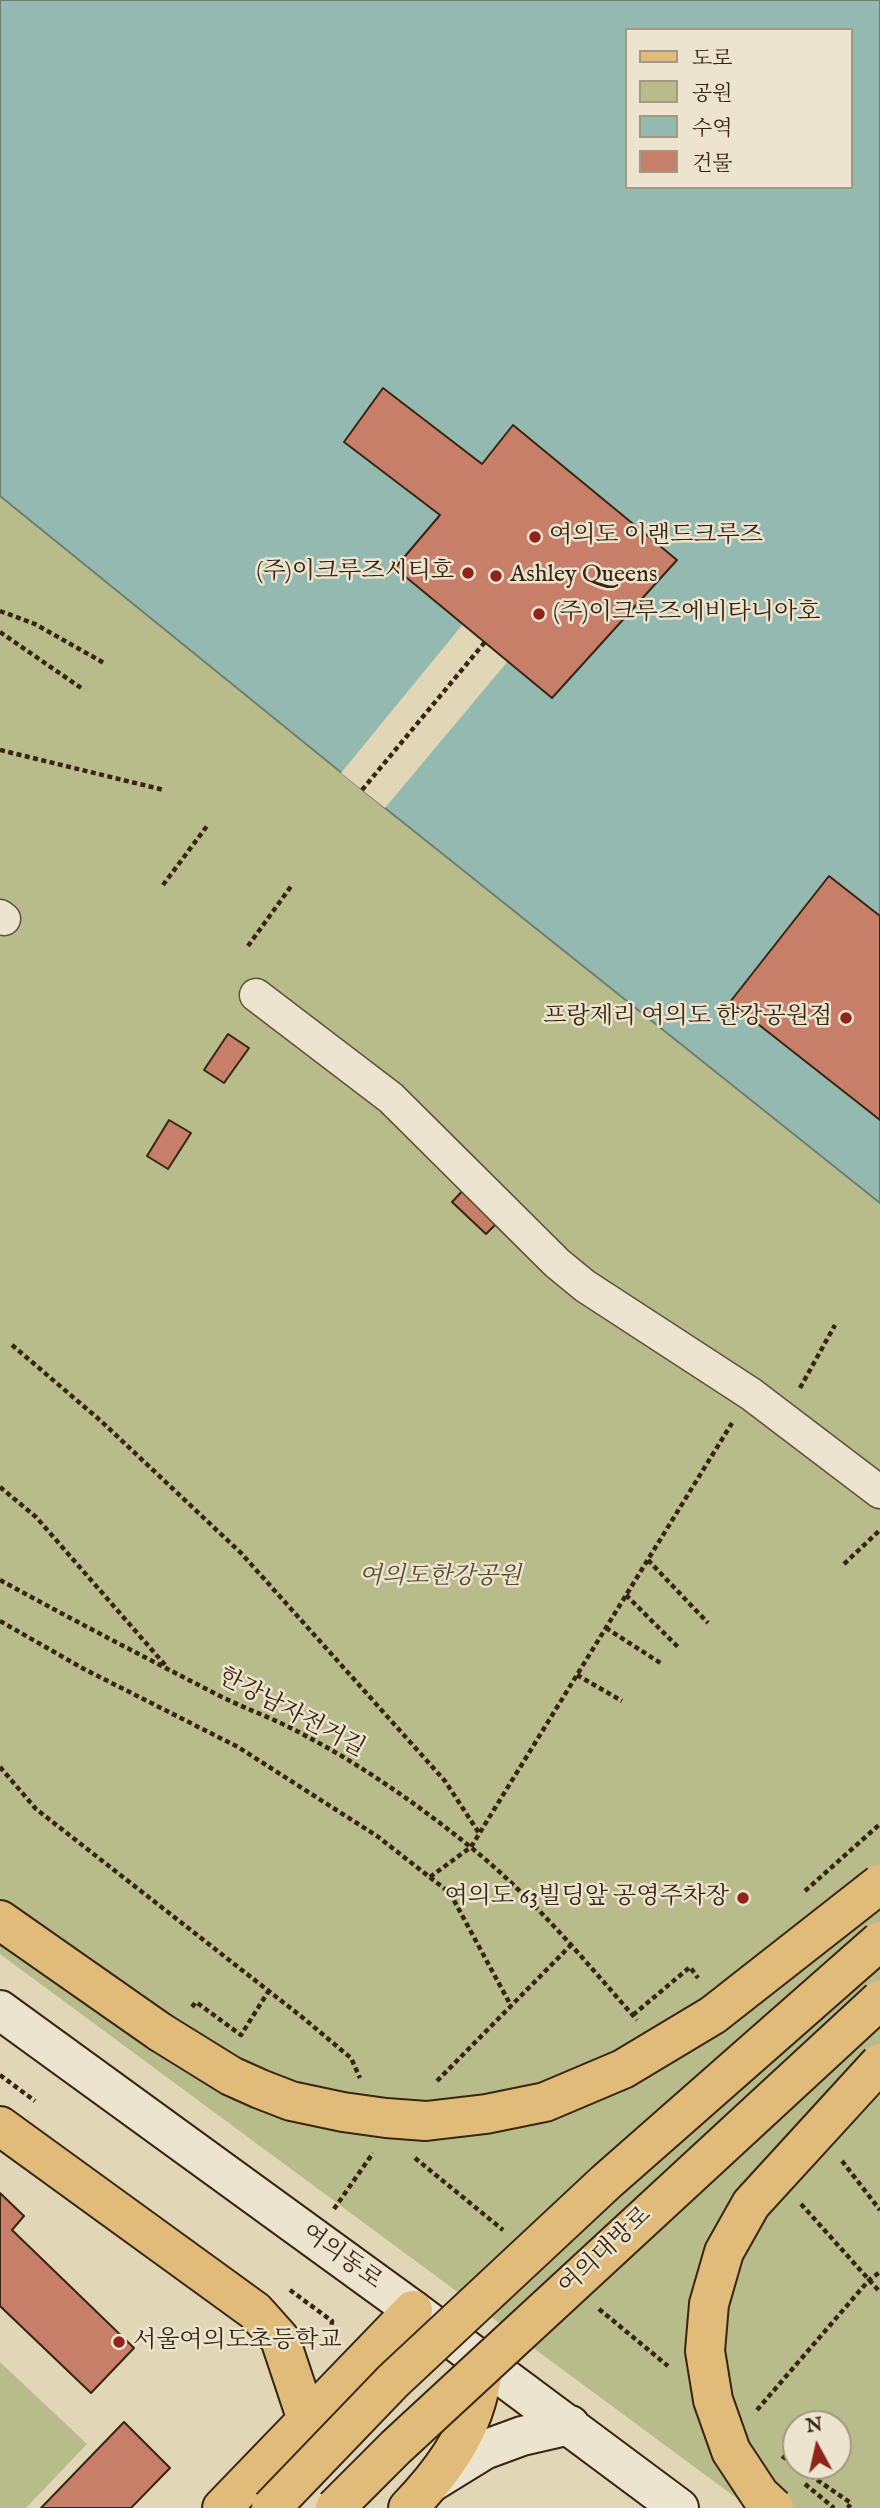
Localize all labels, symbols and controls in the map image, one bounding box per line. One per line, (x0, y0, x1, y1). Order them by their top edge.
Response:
legend (624, 28, 852, 189)
text: 도로 (692, 46, 733, 73)
text: 공원 (692, 81, 733, 108)
text: 수역 (692, 116, 733, 143)
text: 건물 (692, 151, 733, 178)
place label: 여의도 이랜드크루즈 (549, 523, 763, 551)
marker: 여의도 이랜드크루즈 (527, 529, 543, 545)
place label: (주)이크루즈시티호 (256, 559, 454, 587)
place label: Ashley Queens (510, 562, 657, 590)
marker: (주)이크루즈시티호 (460, 565, 476, 581)
marker: Ashley Queens (488, 568, 504, 584)
place label: (주)이크루즈에비타니아호 (553, 600, 820, 628)
marker: (주)이크루즈에비타니아호 (531, 606, 547, 622)
place label: 프랑제리 여의도 한강공원점 (543, 1004, 832, 1032)
marker: 프랑제리 여의도 한강공원점 (838, 1010, 854, 1026)
park label: 여의도한강공원 (359, 1564, 521, 1592)
street label: 한강남자전거길 (213, 1663, 369, 1765)
place label: 여의도 63빌딩앞 공영주차장 (444, 1884, 729, 1912)
marker: 여의도 63빌딩앞 공영주차장 (735, 1890, 751, 1906)
street label: 여의대방로 (554, 2202, 658, 2302)
street label: 여의동로 (295, 2219, 387, 2297)
place label: 서울여의도초등학교 (133, 2328, 342, 2356)
marker: 서울여의도초등학교 (111, 2334, 127, 2350)
north arrow (782, 2410, 852, 2480)
text: N (805, 2413, 824, 2439)

